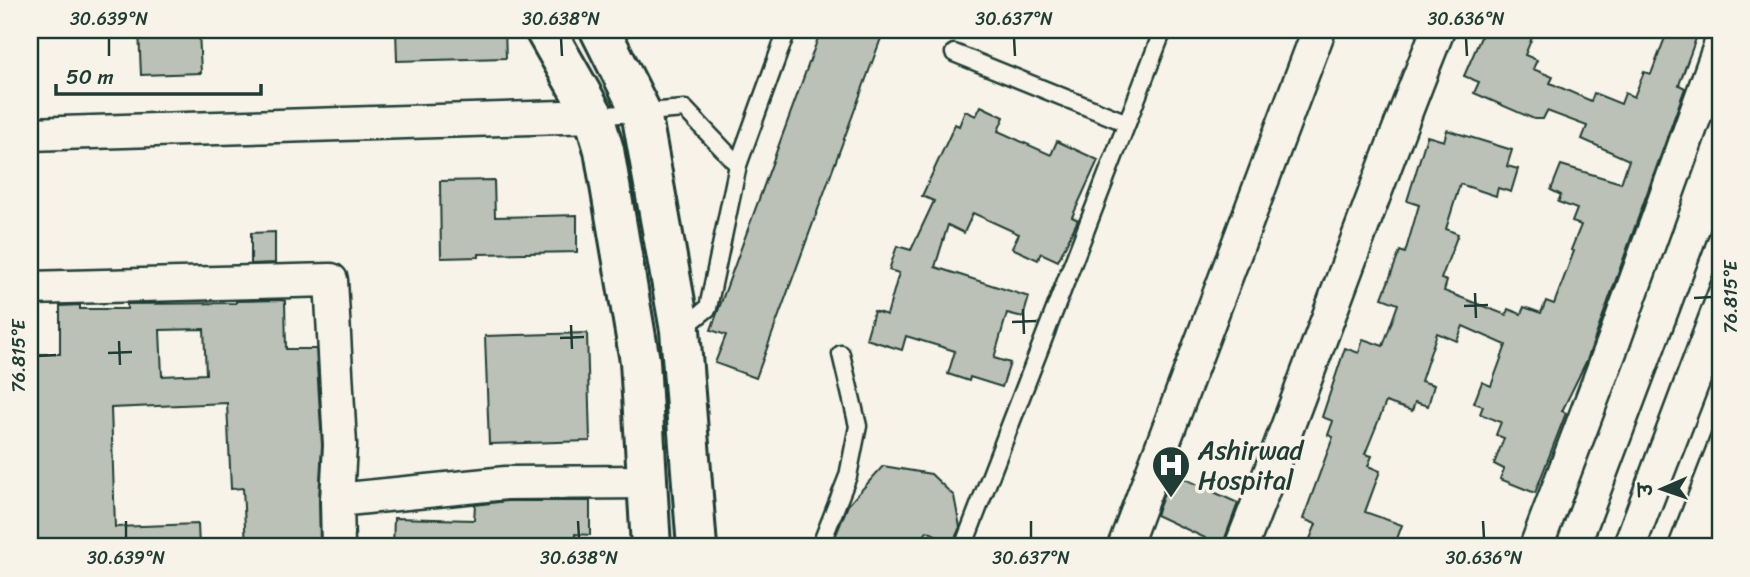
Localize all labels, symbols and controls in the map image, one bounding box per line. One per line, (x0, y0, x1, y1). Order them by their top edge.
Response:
text: 30.639°N (70, 3, 149, 35)
text: 30.638°N (522, 3, 600, 35)
text: 30.637°N (975, 3, 1053, 35)
text: 30.636°N (1427, 3, 1505, 35)
scale bar (56, 52, 261, 96)
text: 50 m (66, 58, 114, 96)
text: 76.815°E (1715, 259, 1747, 334)
text: 76.815°E (3, 318, 35, 393)
place label: Ashirwad Hospital (1197, 427, 1305, 503)
hospital icon: Ashirwad Hospital (1150, 444, 1192, 499)
north arrow (1628, 454, 1698, 524)
text: उ (1629, 480, 1662, 498)
text: 30.639°N (87, 542, 166, 574)
text: 30.638°N (540, 542, 618, 574)
text: 30.637°N (992, 542, 1070, 574)
text: 30.636°N (1445, 542, 1523, 574)

